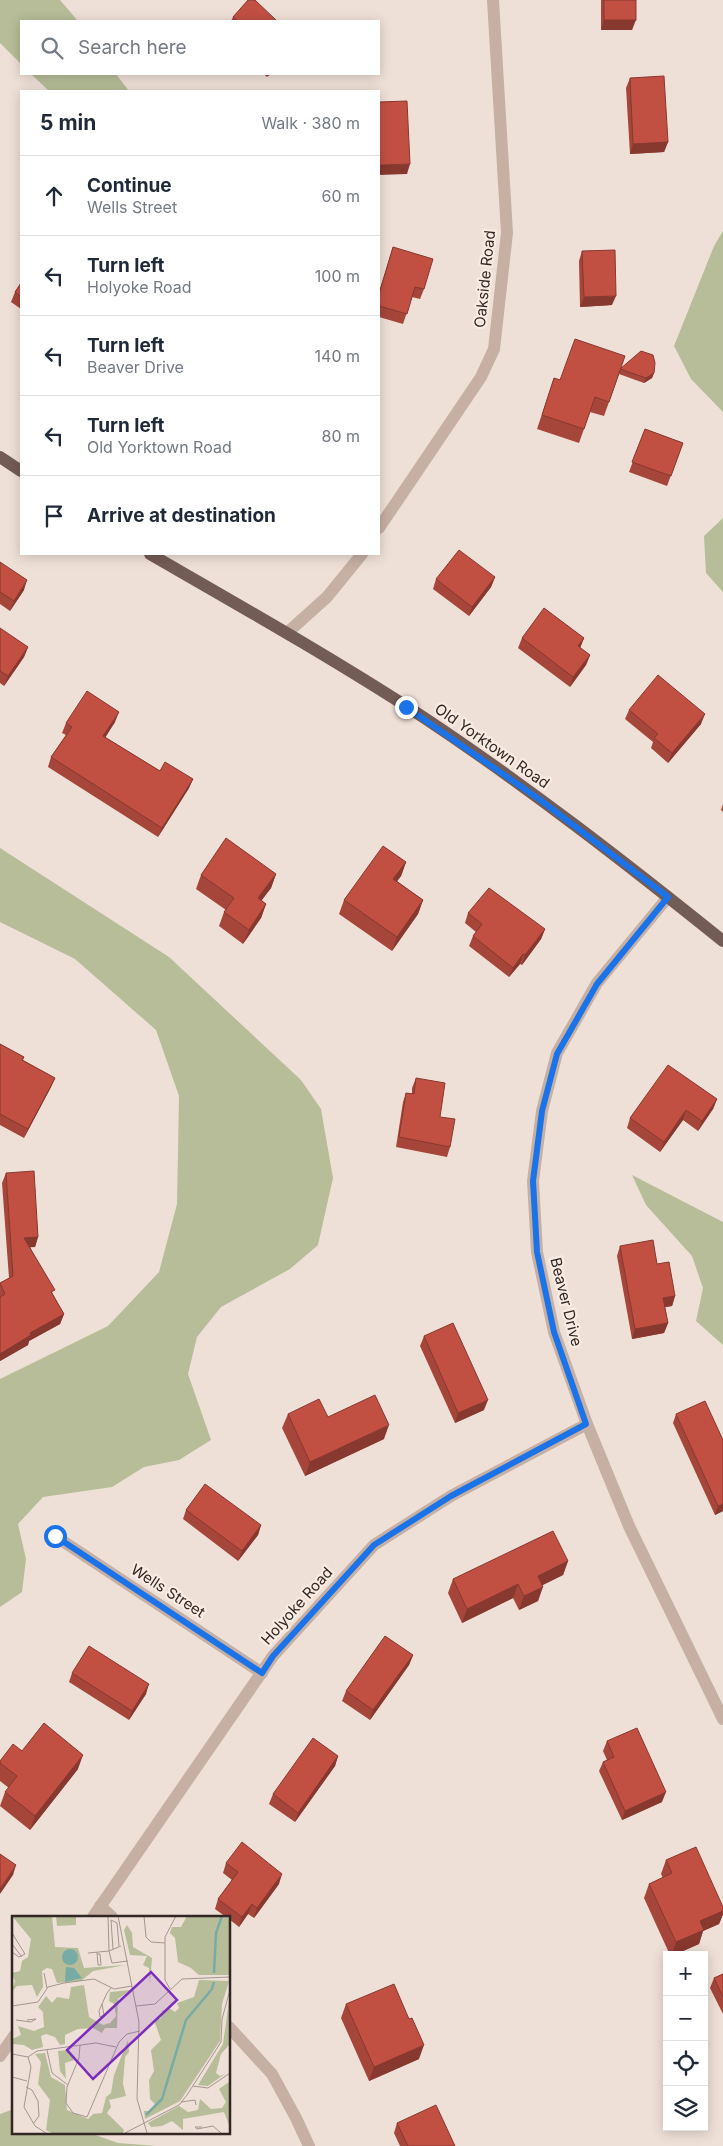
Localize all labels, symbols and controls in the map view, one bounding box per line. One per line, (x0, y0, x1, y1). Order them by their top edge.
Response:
search box (20, 20, 380, 75)
icon: search (38, 34, 66, 62)
text: Search here (78, 36, 187, 59)
text: 5 min (40, 110, 96, 135)
text: Walk · 380 m (261, 113, 360, 133)
text: Continue (87, 174, 172, 197)
icon: ahead (40, 182, 68, 210)
text: 60 m (321, 186, 360, 206)
text: Wells Street (87, 197, 177, 217)
street label: Oakside Road (470, 229, 499, 329)
text: Turn left (87, 254, 165, 277)
icon: left (40, 262, 68, 290)
text: 100 m (315, 266, 360, 286)
text: Holyoke Road (87, 277, 192, 297)
text: Turn left (87, 334, 165, 357)
icon: left (40, 342, 68, 370)
text: 140 m (315, 346, 360, 366)
text: Beaver Drive (87, 357, 184, 377)
text: Turn left (87, 414, 165, 437)
icon: left (40, 422, 68, 450)
text: 80 m (321, 426, 360, 446)
text: Old Yorktown Road (87, 437, 232, 457)
icon: arrive (40, 502, 68, 530)
text: Arrive at destination (87, 504, 276, 527)
route end (395, 696, 418, 719)
street label: Old Yorktown Road (431, 699, 553, 792)
street label: Beaver Drive (546, 1255, 587, 1348)
route start (44, 1525, 67, 1548)
street label: Wells Street (128, 1560, 209, 1622)
street label: Holyoke Road (257, 1563, 336, 1648)
inset map (12, 1916, 230, 2134)
map controls (663, 1951, 708, 2131)
button: + (663, 1951, 708, 1996)
button: − (663, 1996, 708, 2041)
button: locate (663, 2041, 708, 2086)
button: layers (663, 2086, 708, 2131)

